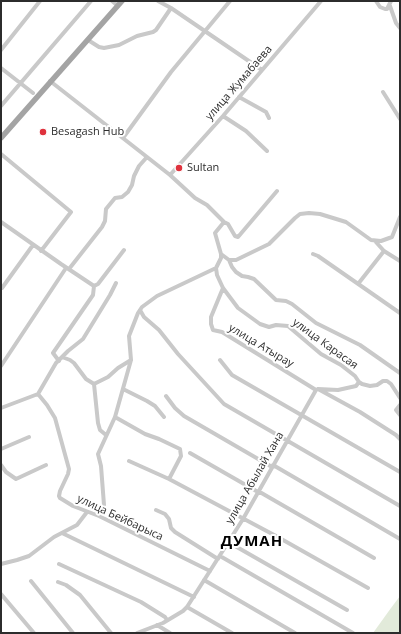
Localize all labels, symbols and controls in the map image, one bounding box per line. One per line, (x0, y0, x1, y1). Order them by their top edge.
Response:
street label: улица Жумабаева (203, 43, 275, 123)
place label: Besagash Hub (51, 125, 124, 139)
marker: Besagash Hub (38, 127, 48, 137)
place label: Sultan (187, 161, 219, 175)
marker: Sultan (174, 163, 184, 173)
street label: улица Карасая (290, 316, 360, 372)
street label: улица Атырау (226, 321, 296, 371)
street label: улица Абылай Хана (223, 429, 287, 527)
street label: улица Бейбарыса (75, 492, 165, 544)
district label: ДУМАН (221, 533, 283, 551)

